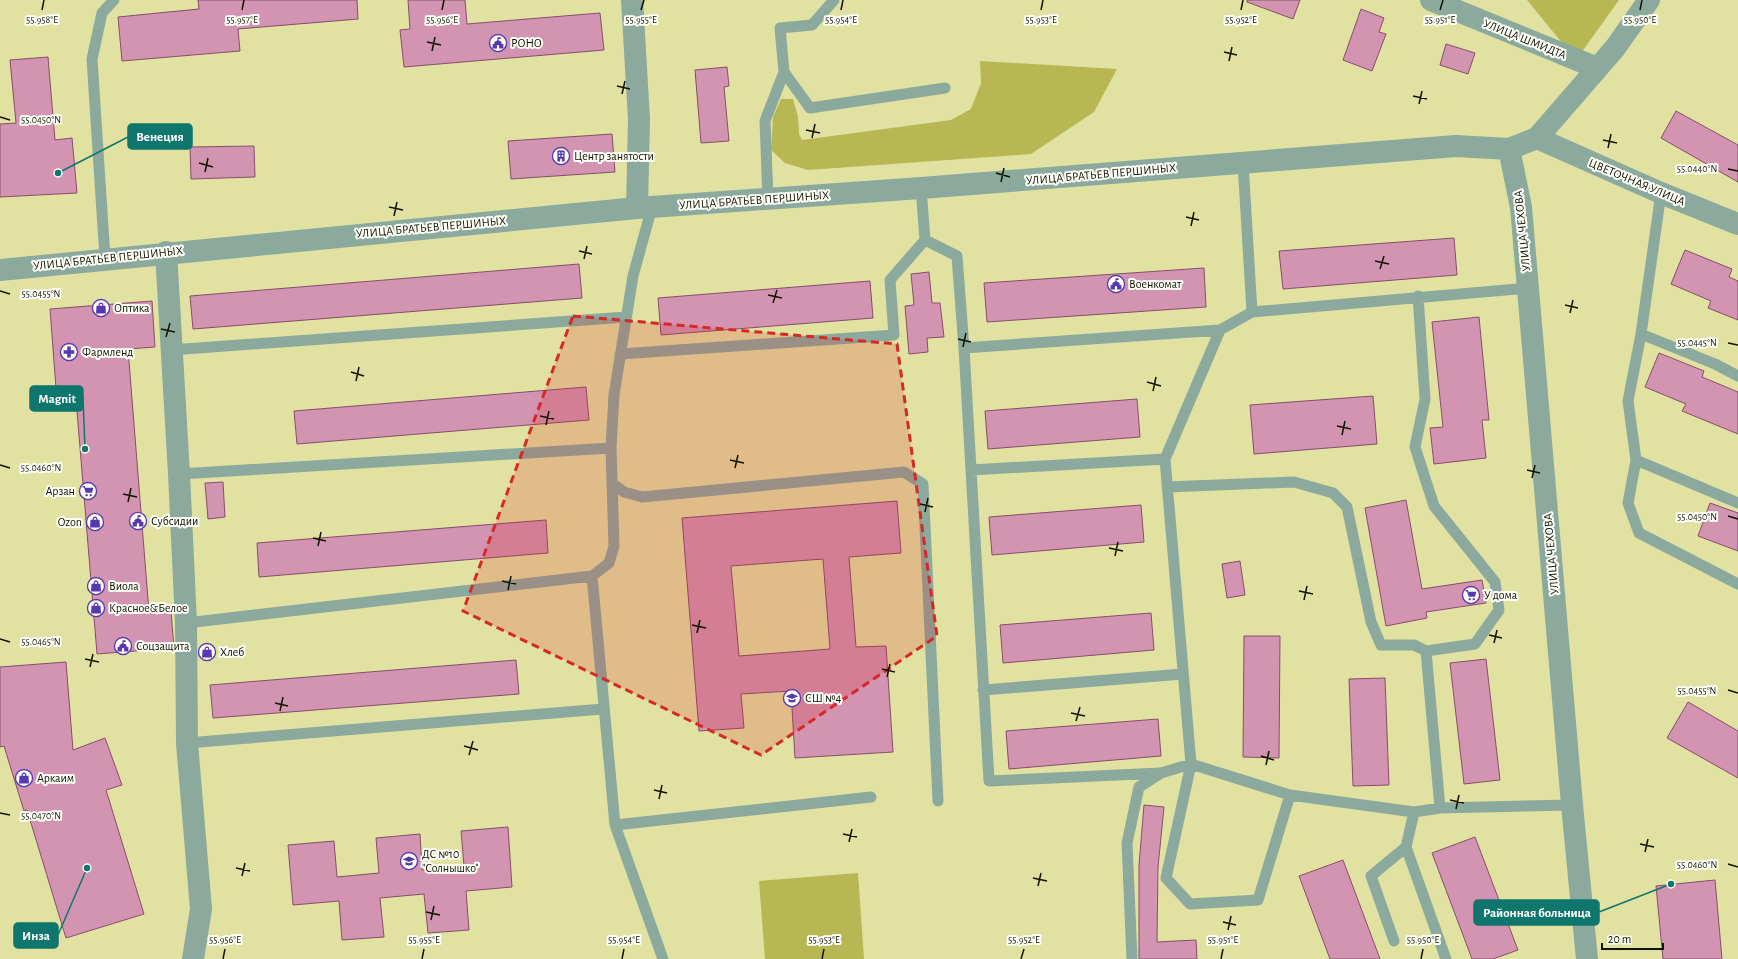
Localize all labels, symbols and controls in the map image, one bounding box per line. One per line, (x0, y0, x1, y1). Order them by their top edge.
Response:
text: 55.958°E (26, 15, 58, 25)
text: 55.957°E (226, 15, 258, 25)
text: 55.956°E (426, 15, 458, 25)
text: 55.955°E (625, 15, 657, 25)
text: 55.954°E (825, 15, 857, 25)
text: 55.953°E (1025, 15, 1057, 25)
text: 55.952°E (1225, 15, 1257, 25)
text: 55.951°E (1425, 15, 1456, 25)
text: 55.950°E (1624, 15, 1656, 25)
street label: УЛИЦА ШМИДТА (1482, 17, 1568, 61)
public building icon: РОНО (488, 33, 508, 53)
place label: РОНО (511, 37, 542, 49)
text: 55.0450°N (21, 115, 61, 125)
callout: Венеция (128, 124, 192, 149)
text: Венеция (136, 131, 184, 144)
building icon: Центр занятости (551, 146, 571, 166)
place label: Центр занятости (574, 150, 654, 162)
street label: ЦВЕТОЧНАЯ УЛИЦА (1587, 156, 1687, 208)
street label: УЛИЦА БРАТЬЕВ ПЕРШИНЫХ (1025, 161, 1177, 187)
text: 55.0440°N (1677, 164, 1717, 174)
street label: УЛИЦА БРАТЬЕВ ПЕРШИНЫХ (678, 189, 830, 211)
street label: УЛИЦА ЧЕХОВА (1512, 190, 1532, 272)
street label: УЛИЦА БРАТЬЕВ ПЕРШИНЫХ (355, 214, 507, 240)
street label: УЛИЦА БРАТЬЕВ ПЕРШИНЫХ (32, 244, 184, 272)
public building icon: Военкомат (1106, 274, 1126, 294)
place label: Военкомат (1129, 278, 1182, 290)
text: 55.0455°N (22, 289, 60, 299)
shop icon: Оптика (91, 298, 111, 318)
place label: Оптика (114, 302, 150, 314)
text: 55.0445°N (1677, 338, 1717, 348)
pharmacy icon: Фармленд (59, 342, 79, 362)
place label: Фармленд (82, 346, 133, 358)
callout: Magnit (30, 386, 83, 411)
text: Magnit (38, 393, 76, 406)
text: 55.0460°N (21, 463, 61, 473)
supermarket icon: Арзан (78, 481, 98, 501)
place label: Арзан (46, 485, 75, 497)
public building icon: Субсидии (128, 511, 148, 531)
shop icon: Ozon (85, 512, 105, 532)
text: 55.0450°N (1677, 512, 1717, 522)
street label: УЛИЦА ЧЕХОВА (1541, 513, 1561, 595)
place label: Субсидии (151, 515, 198, 528)
place label: Ozon (58, 516, 82, 528)
shop icon: Виола (86, 576, 106, 596)
place label: Виола (109, 580, 139, 592)
supermarket icon: У дома (1461, 585, 1481, 605)
place label: У дома (1484, 589, 1518, 601)
shop icon: Красное&Белое (86, 598, 106, 618)
place label: Красное&Белое (109, 602, 187, 614)
public building icon: Соцзащита (113, 636, 133, 656)
text: 55.0465°N (21, 637, 61, 647)
place label: Соцзащита (136, 640, 190, 652)
shop icon: Хлеб (197, 642, 217, 662)
place label: Хлеб (220, 646, 244, 658)
text: 55.0455°N (1678, 686, 1716, 696)
school or university icon: СШ №4 (782, 688, 802, 708)
place label: СШ №4 (805, 692, 841, 704)
shop icon: Аркаим (14, 768, 34, 788)
place label: Аркаим (37, 772, 74, 784)
text: 55.0470°N (21, 811, 61, 821)
place label: ДС №10 "Солнышко" (422, 848, 479, 874)
school or university icon: ДС №10 "Солнышко" (399, 851, 419, 871)
text: 55.0460°N (1677, 860, 1717, 870)
callout: Районная больница (1474, 900, 1599, 925)
text: Районная больница (1483, 907, 1591, 920)
callout: Инза (14, 923, 58, 948)
scale bar (1602, 925, 1663, 951)
text: Инза (22, 930, 50, 943)
text: 20 m (1608, 933, 1631, 945)
text: 55.956°E (209, 935, 241, 945)
text: 55.955°E (408, 935, 440, 945)
text: 55.954°E (608, 935, 640, 945)
text: 55.953°E (808, 935, 840, 945)
text: 55.952°E (1008, 935, 1040, 945)
text: 55.951°E (1208, 935, 1239, 945)
text: 55.950°E (1407, 935, 1439, 945)

